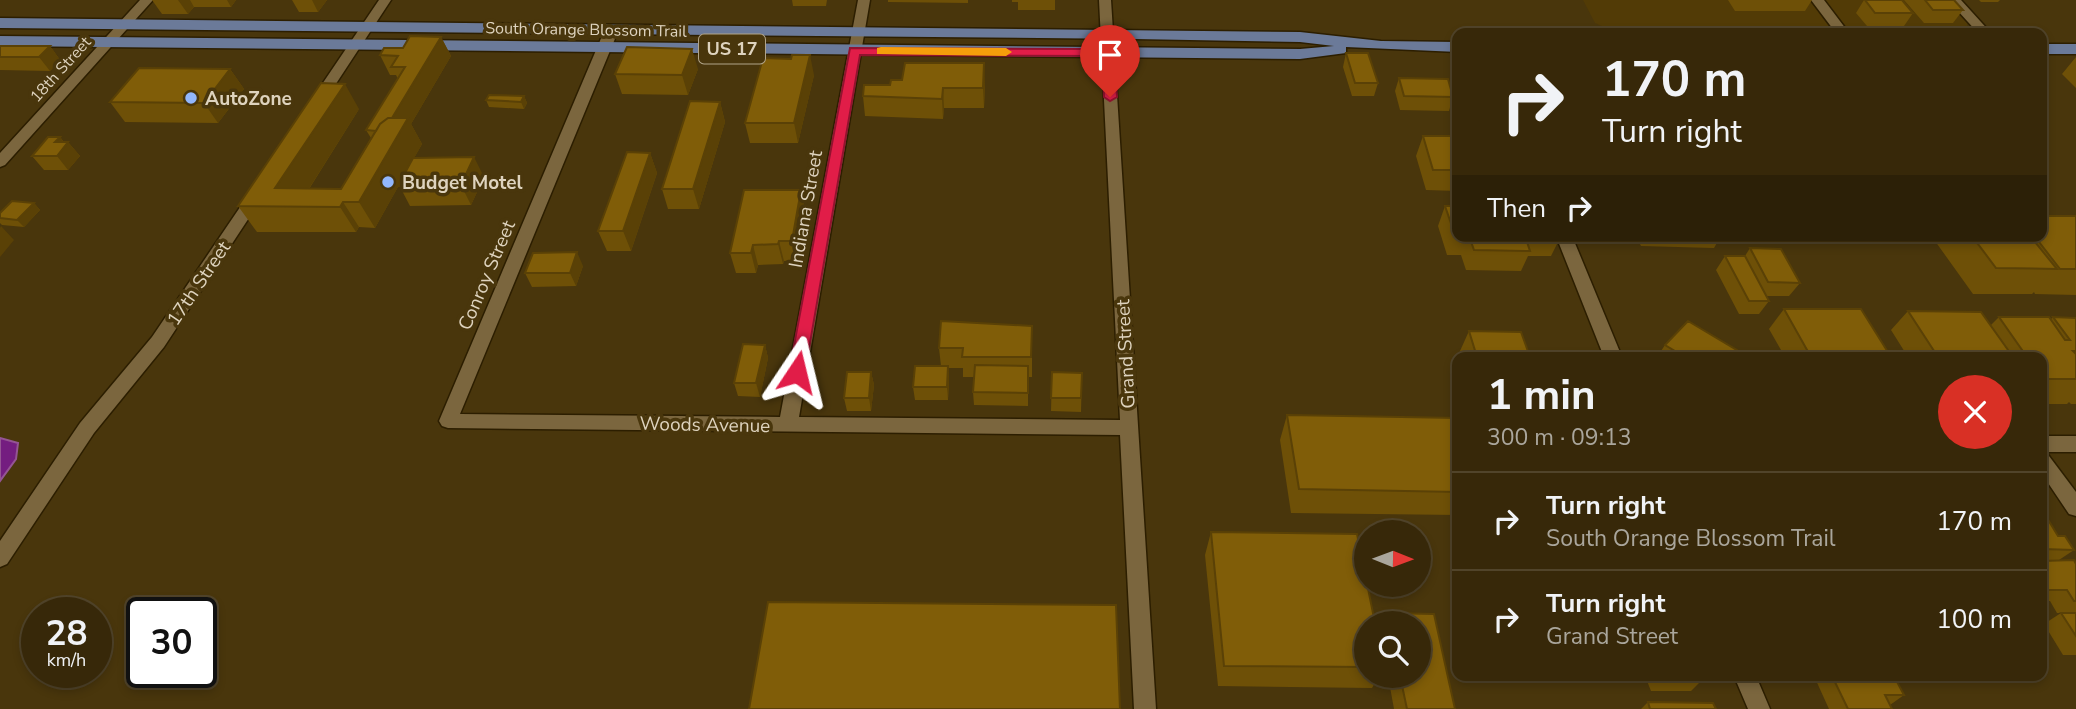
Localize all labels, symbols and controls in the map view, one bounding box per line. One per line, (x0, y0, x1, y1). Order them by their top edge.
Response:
street label: South Orange Blossom Trail (485, 17, 687, 43)
pin (1080, 25, 1140, 97)
street label: 18th Street (25, 32, 97, 107)
road number: US 17 (699, 34, 765, 64)
icon: arrive (1091, 36, 1129, 74)
text: 170 m (1602, 46, 1746, 113)
icon: right (1487, 56, 1578, 147)
place label: AutoZone (205, 86, 292, 112)
marker: AutoZone (183, 90, 199, 106)
text: Turn right (1602, 110, 1742, 153)
street label: Indiana Street (783, 148, 829, 270)
place label: Budget Motel (402, 170, 523, 196)
marker: Budget Motel (380, 174, 396, 190)
icon: right (1560, 189, 1598, 227)
text: Then (1487, 191, 1546, 226)
street label: Conroy Street (452, 216, 522, 334)
street label: 17th Street (161, 236, 237, 331)
street label: Grand Street (1110, 298, 1142, 409)
position arrow (760, 335, 834, 409)
text: 1 min (1487, 367, 1596, 424)
button: close (1938, 375, 2012, 449)
street label: Woods Avenue (639, 411, 771, 439)
text: 300 m · 09:13 (1487, 422, 1632, 453)
text: Turn right (1546, 488, 1665, 523)
icon: right (1487, 502, 1525, 540)
text: 170 m (1936, 504, 2012, 539)
north arrow (1354, 520, 1432, 597)
map controls (1354, 520, 1431, 688)
text: South Orange Blossom Trail (1546, 523, 1836, 554)
text: Turn right (1546, 586, 1665, 621)
speed limit sign: 30 (126, 597, 217, 688)
icon: right (1487, 600, 1525, 638)
text: 100 m (1936, 602, 2012, 637)
text: 28 (45, 610, 88, 657)
button: search (1354, 611, 1431, 688)
text: Grand Street (1546, 621, 1678, 652)
text: km/h (47, 648, 86, 672)

